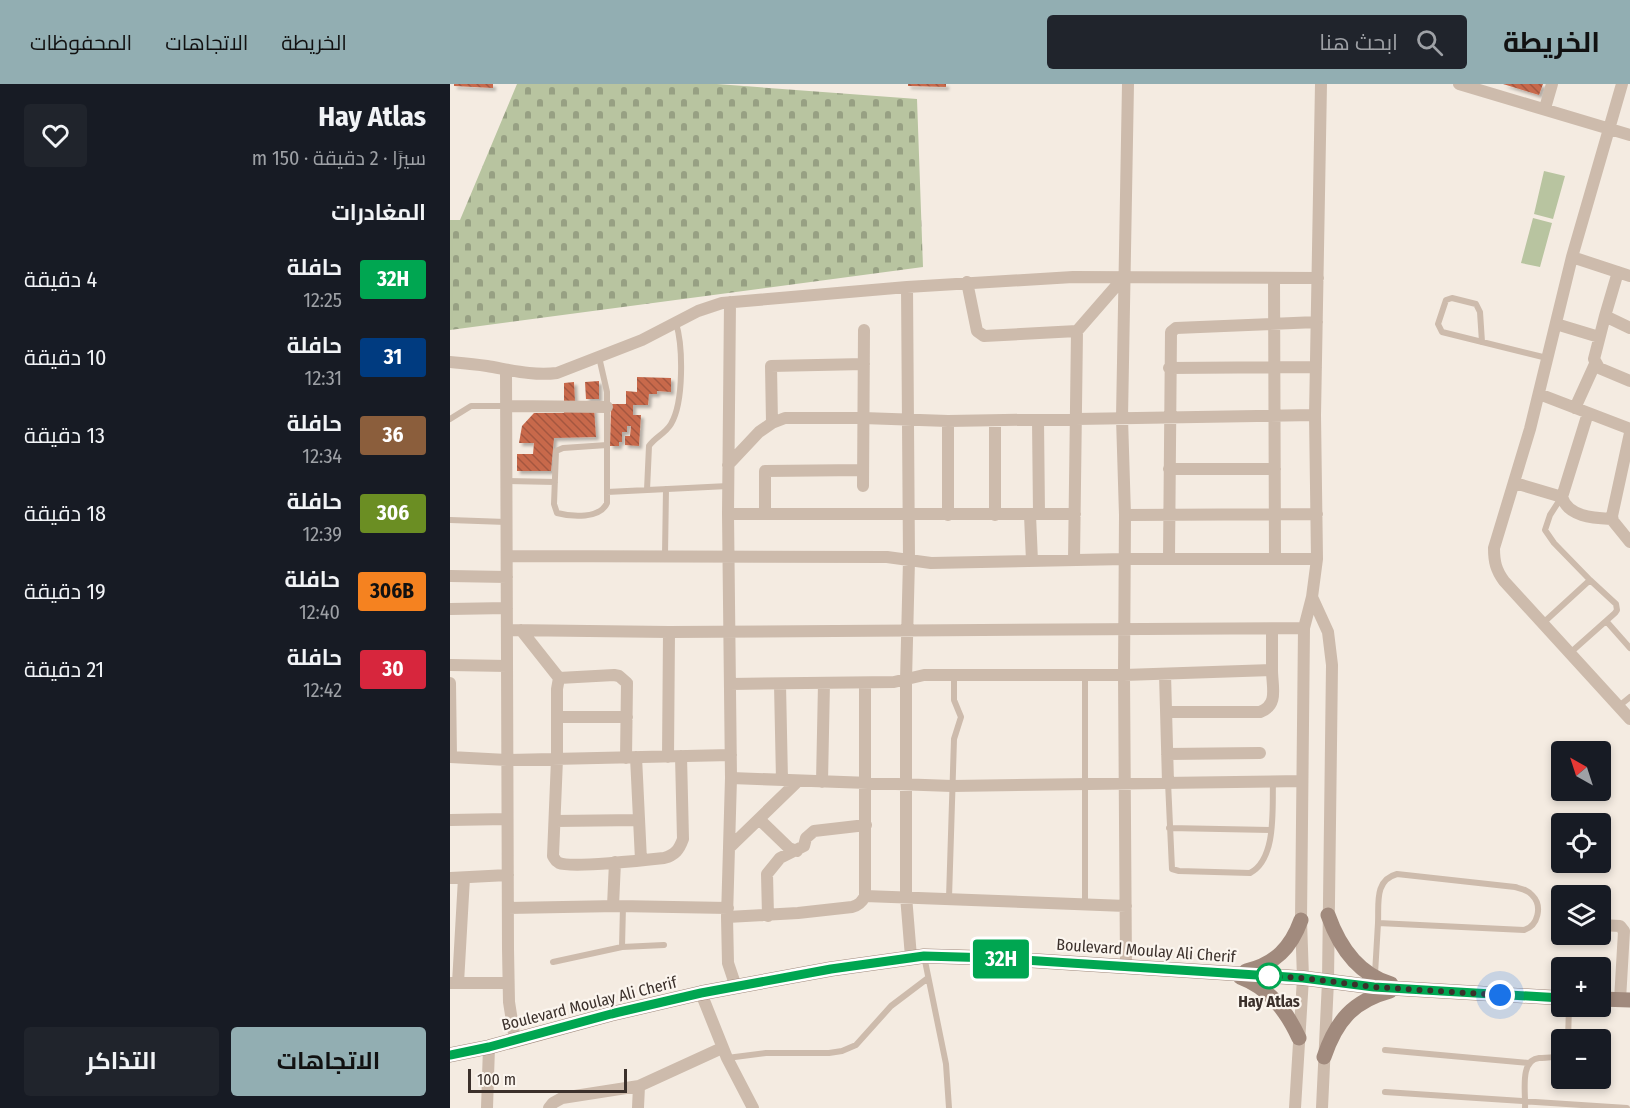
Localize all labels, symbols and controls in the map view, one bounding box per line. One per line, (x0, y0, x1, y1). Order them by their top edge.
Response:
search box (1047, 15, 1467, 69)
icon: search (1413, 26, 1446, 59)
text: الخريطة (1503, 26, 1600, 59)
text: ابحث هنا (1319, 29, 1398, 56)
text: المحفوظات (30, 30, 132, 56)
text: الاتجاهات (165, 30, 248, 56)
text: الخريطة (281, 30, 347, 56)
text: Hay Atlas (318, 100, 426, 133)
button: heart (24, 104, 87, 167)
text: سيرًا · 2 دقيقة · 150 m (252, 146, 426, 170)
text: المغادرات (331, 199, 426, 226)
text: حافلة (287, 254, 342, 281)
text: 4 دقيقة (24, 266, 97, 293)
text: 32H (377, 266, 409, 292)
text: 12:25 (303, 288, 342, 312)
text: حافلة (287, 332, 342, 359)
text: 10 دقيقة (24, 344, 106, 371)
text: 31 (384, 344, 402, 370)
text: 12:31 (305, 366, 342, 390)
text: حافلة (287, 410, 342, 437)
text: 13 دقيقة (24, 422, 105, 449)
text: 36 (383, 422, 403, 448)
text: 12:34 (302, 444, 342, 468)
text: حافلة (287, 488, 342, 515)
text: 18 دقيقة (24, 500, 106, 527)
text: 306 (377, 500, 409, 526)
text: 12:39 (302, 522, 342, 546)
text: حافلة (285, 566, 340, 593)
text: 19 دقيقة (24, 578, 106, 605)
text: 306B (370, 578, 414, 604)
text: 12:40 (299, 600, 340, 624)
text: حافلة (287, 644, 342, 671)
text: 21 دقيقة (24, 656, 104, 683)
text: 30 (382, 656, 404, 682)
text: 12:42 (303, 678, 342, 702)
north arrow (1551, 741, 1611, 801)
map controls (1551, 741, 1611, 1089)
button: locate (1551, 813, 1611, 873)
button: layers (1551, 885, 1611, 945)
street label: Boulevard Moulay Ali Cherif (1056, 935, 1237, 966)
line badge: 32H (966, 940, 1036, 978)
text: 32H (985, 946, 1017, 972)
button: + (1551, 957, 1611, 1017)
marker: Hay Atlas (1256, 963, 1282, 989)
street label: Boulevard Moulay Ali Cherif (500, 972, 680, 1034)
your location (1485, 980, 1515, 1010)
place label: Hay Atlas (1238, 992, 1300, 1011)
button: التذاكر (24, 1027, 219, 1096)
button: الاتجاهات (231, 1027, 426, 1096)
button: − (1551, 1029, 1611, 1089)
scale bar (468, 1066, 627, 1094)
text: 100 m (477, 1070, 516, 1089)

